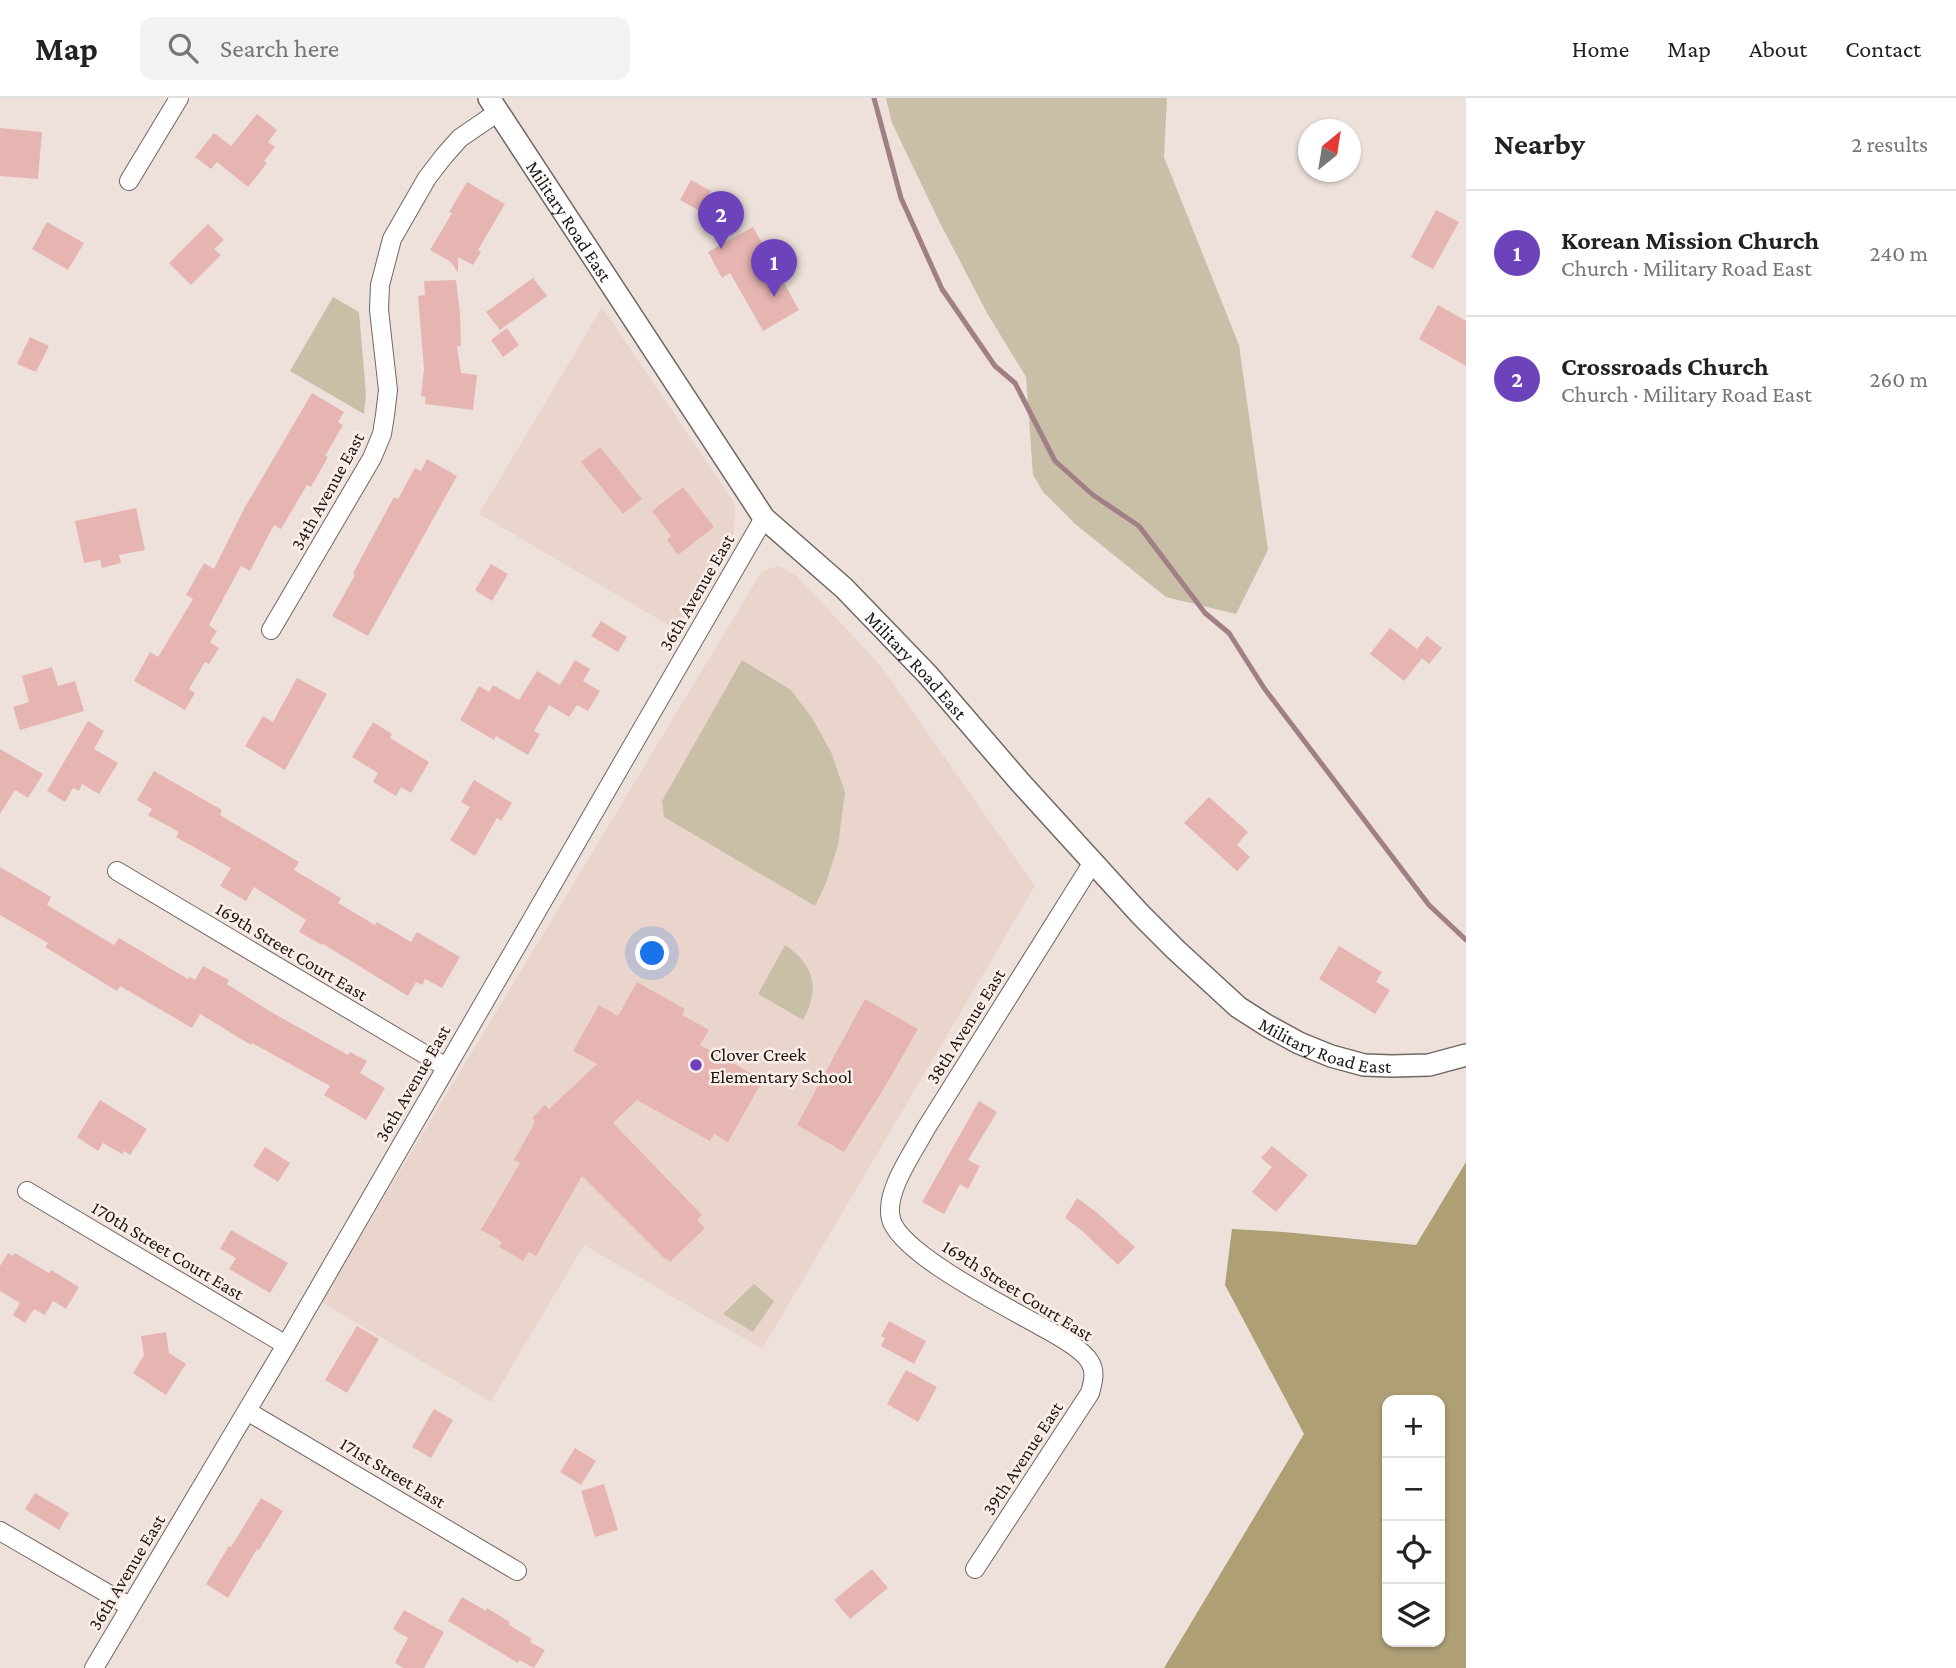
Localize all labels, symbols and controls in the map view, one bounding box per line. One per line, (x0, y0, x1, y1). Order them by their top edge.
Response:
search box (140, 17, 630, 80)
icon: search (164, 29, 202, 67)
text: Map (35, 30, 98, 67)
text: Search here (220, 34, 339, 63)
text: Home (1572, 35, 1629, 62)
text: Map (1667, 35, 1711, 62)
text: About (1749, 35, 1807, 62)
text: Contact (1845, 35, 1921, 62)
north arrow (1298, 119, 1361, 182)
text: Nearby (1494, 127, 1585, 160)
text: 2 results (1851, 131, 1928, 157)
street label: Military Road East (522, 157, 617, 286)
pin: 2 (698, 191, 744, 249)
text: Korean Mission Church (1561, 226, 1819, 255)
pin: 1 (751, 239, 797, 297)
text: 1 (1513, 240, 1521, 266)
text: 240 m (1869, 240, 1928, 266)
text: Church · Military Road East (1561, 255, 1812, 281)
text: Crossroads Church (1561, 352, 1769, 381)
text: 2 (1511, 366, 1523, 392)
text: 260 m (1870, 366, 1928, 392)
text: Church · Military Road East (1561, 381, 1812, 407)
street label: 34th Avenue East (286, 428, 369, 554)
street label: 36th Avenue East (655, 530, 739, 654)
street label: Military Road East (861, 607, 972, 724)
street label: 169th Street Court East (212, 898, 372, 1005)
your location (635, 936, 669, 970)
street label: 38th Avenue East (922, 964, 1010, 1088)
street label: Military Road East (1255, 1013, 1392, 1077)
street label: 36th Avenue East (371, 1021, 455, 1145)
place label: Clover Creek Elementary School (710, 1044, 852, 1087)
marker: Clover Creek Elementary School (688, 1057, 704, 1073)
street label: 170th Street Court East (88, 1197, 248, 1305)
street label: 169th Street Court East (939, 1236, 1097, 1346)
map controls (1382, 1395, 1445, 1647)
button: + (1382, 1395, 1445, 1458)
street label: 39th Avenue East (978, 1397, 1067, 1519)
street label: 171st Street East (336, 1433, 450, 1513)
button: − (1382, 1458, 1445, 1521)
street label: 36th Avenue East (84, 1510, 170, 1634)
button: locate (1382, 1521, 1445, 1584)
button: layers (1382, 1584, 1445, 1647)

